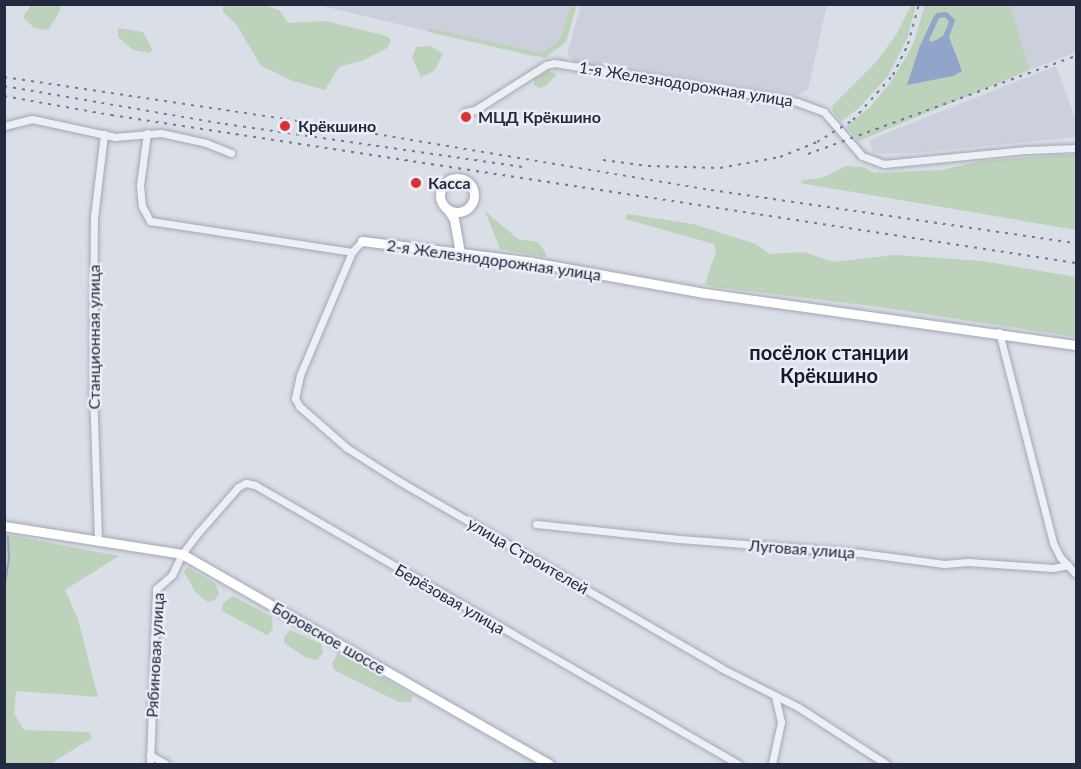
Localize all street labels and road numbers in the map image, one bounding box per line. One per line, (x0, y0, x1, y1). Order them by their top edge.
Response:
street label: 1-я Железнодорожная улица (578, 58, 794, 110)
street label: 2-я Железнодорожная улица (386, 235, 602, 285)
street label: Станционная улица (84, 265, 104, 409)
street label: улица Строителей (464, 514, 592, 598)
street label: Луговая улица (748, 536, 856, 562)
street label: Берёзовая улица (392, 560, 508, 638)
street label: Рябиновая улица (142, 592, 168, 718)
street label: Боровское шоссе (269, 598, 389, 678)

